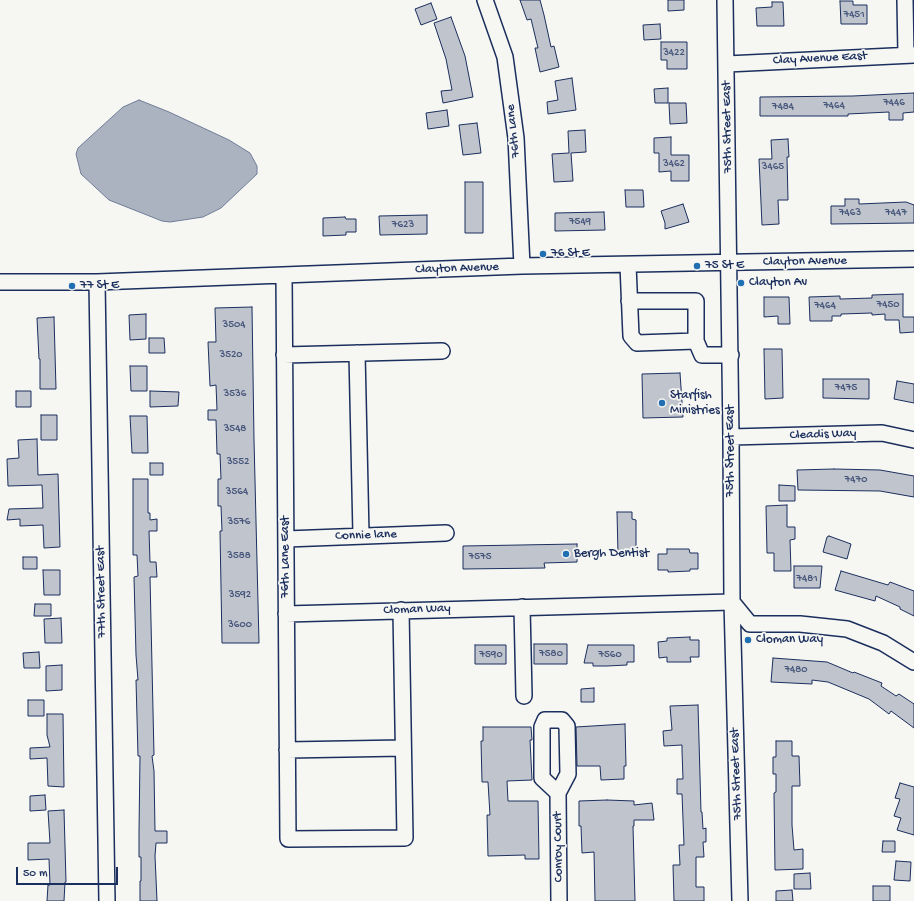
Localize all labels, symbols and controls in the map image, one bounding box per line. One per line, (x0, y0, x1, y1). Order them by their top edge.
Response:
house number: 7451 (843, 8, 865, 22)
house number: 3422 (663, 46, 685, 60)
street label: Clay Avenue East (773, 49, 867, 69)
street label: 75th Street East (719, 81, 737, 173)
house number: 7446 (883, 96, 905, 110)
house number: 7464 (823, 99, 845, 113)
house number: 7484 (772, 100, 794, 114)
street label: 76th Lane (503, 104, 525, 158)
house number: 3462 (663, 157, 685, 171)
house number: 3465 (762, 160, 784, 174)
house number: 7463 (839, 206, 861, 220)
house number: 7447 (885, 206, 907, 220)
house number: 7549 (569, 215, 591, 229)
house number: 7623 (392, 218, 414, 232)
place label: 76 St E (551, 246, 590, 262)
marker: 76 St E (538, 249, 548, 259)
street label: Clayton Avenue (763, 253, 847, 271)
place label: 75 St E (705, 258, 744, 274)
street label: Clayton Avenue (415, 260, 499, 278)
marker: 75 St E (692, 261, 702, 271)
place label: Clayton Av (749, 275, 807, 291)
place label: 77 St E (80, 278, 119, 294)
marker: Clayton Av (736, 278, 746, 288)
marker: 77 St E (67, 281, 77, 291)
house number: 7450 (877, 298, 899, 312)
house number: 7464 (814, 299, 836, 313)
house number: 3504 (223, 318, 245, 332)
house number: 3520 (219, 348, 243, 362)
house number: 7475 (835, 381, 857, 395)
house number: 3536 (224, 387, 246, 401)
place label: Starfish Ministries (670, 388, 720, 419)
marker: Starfish Ministries (657, 398, 667, 408)
street label: 75th Street East (723, 405, 739, 497)
house number: 3548 (224, 422, 246, 436)
street label: Cleadis Way (789, 426, 857, 444)
house number: 3552 (227, 455, 249, 469)
house number: 7470 (845, 473, 867, 487)
house number: 3564 (226, 485, 248, 499)
house number: 3576 (228, 515, 250, 529)
street label: 76th Lane East (278, 516, 294, 598)
street label: Connie lane (335, 527, 397, 545)
street label: 77th Street East (93, 546, 111, 638)
place label: Bergh Dentist (574, 546, 649, 562)
house number: 3588 (227, 549, 251, 563)
marker: Bergh Dentist (561, 549, 571, 559)
house number: 7575 (468, 550, 492, 564)
house number: 7481 (796, 572, 818, 586)
house number: 3592 (229, 588, 251, 602)
street label: Cloman Way (383, 601, 451, 619)
house number: 3600 (228, 618, 252, 632)
place label: Cloman Way (756, 632, 823, 648)
marker: Cloman Way (743, 635, 753, 645)
house number: 7580 (539, 647, 563, 661)
house number: 7590 (479, 648, 503, 662)
house number: 7560 (598, 648, 622, 662)
house number: 7480 (784, 663, 808, 677)
street label: 75th Street East (728, 728, 746, 820)
street label: Conroy Court (551, 812, 567, 882)
scale bar (18, 859, 120, 885)
text: 50 m (23, 867, 48, 881)

